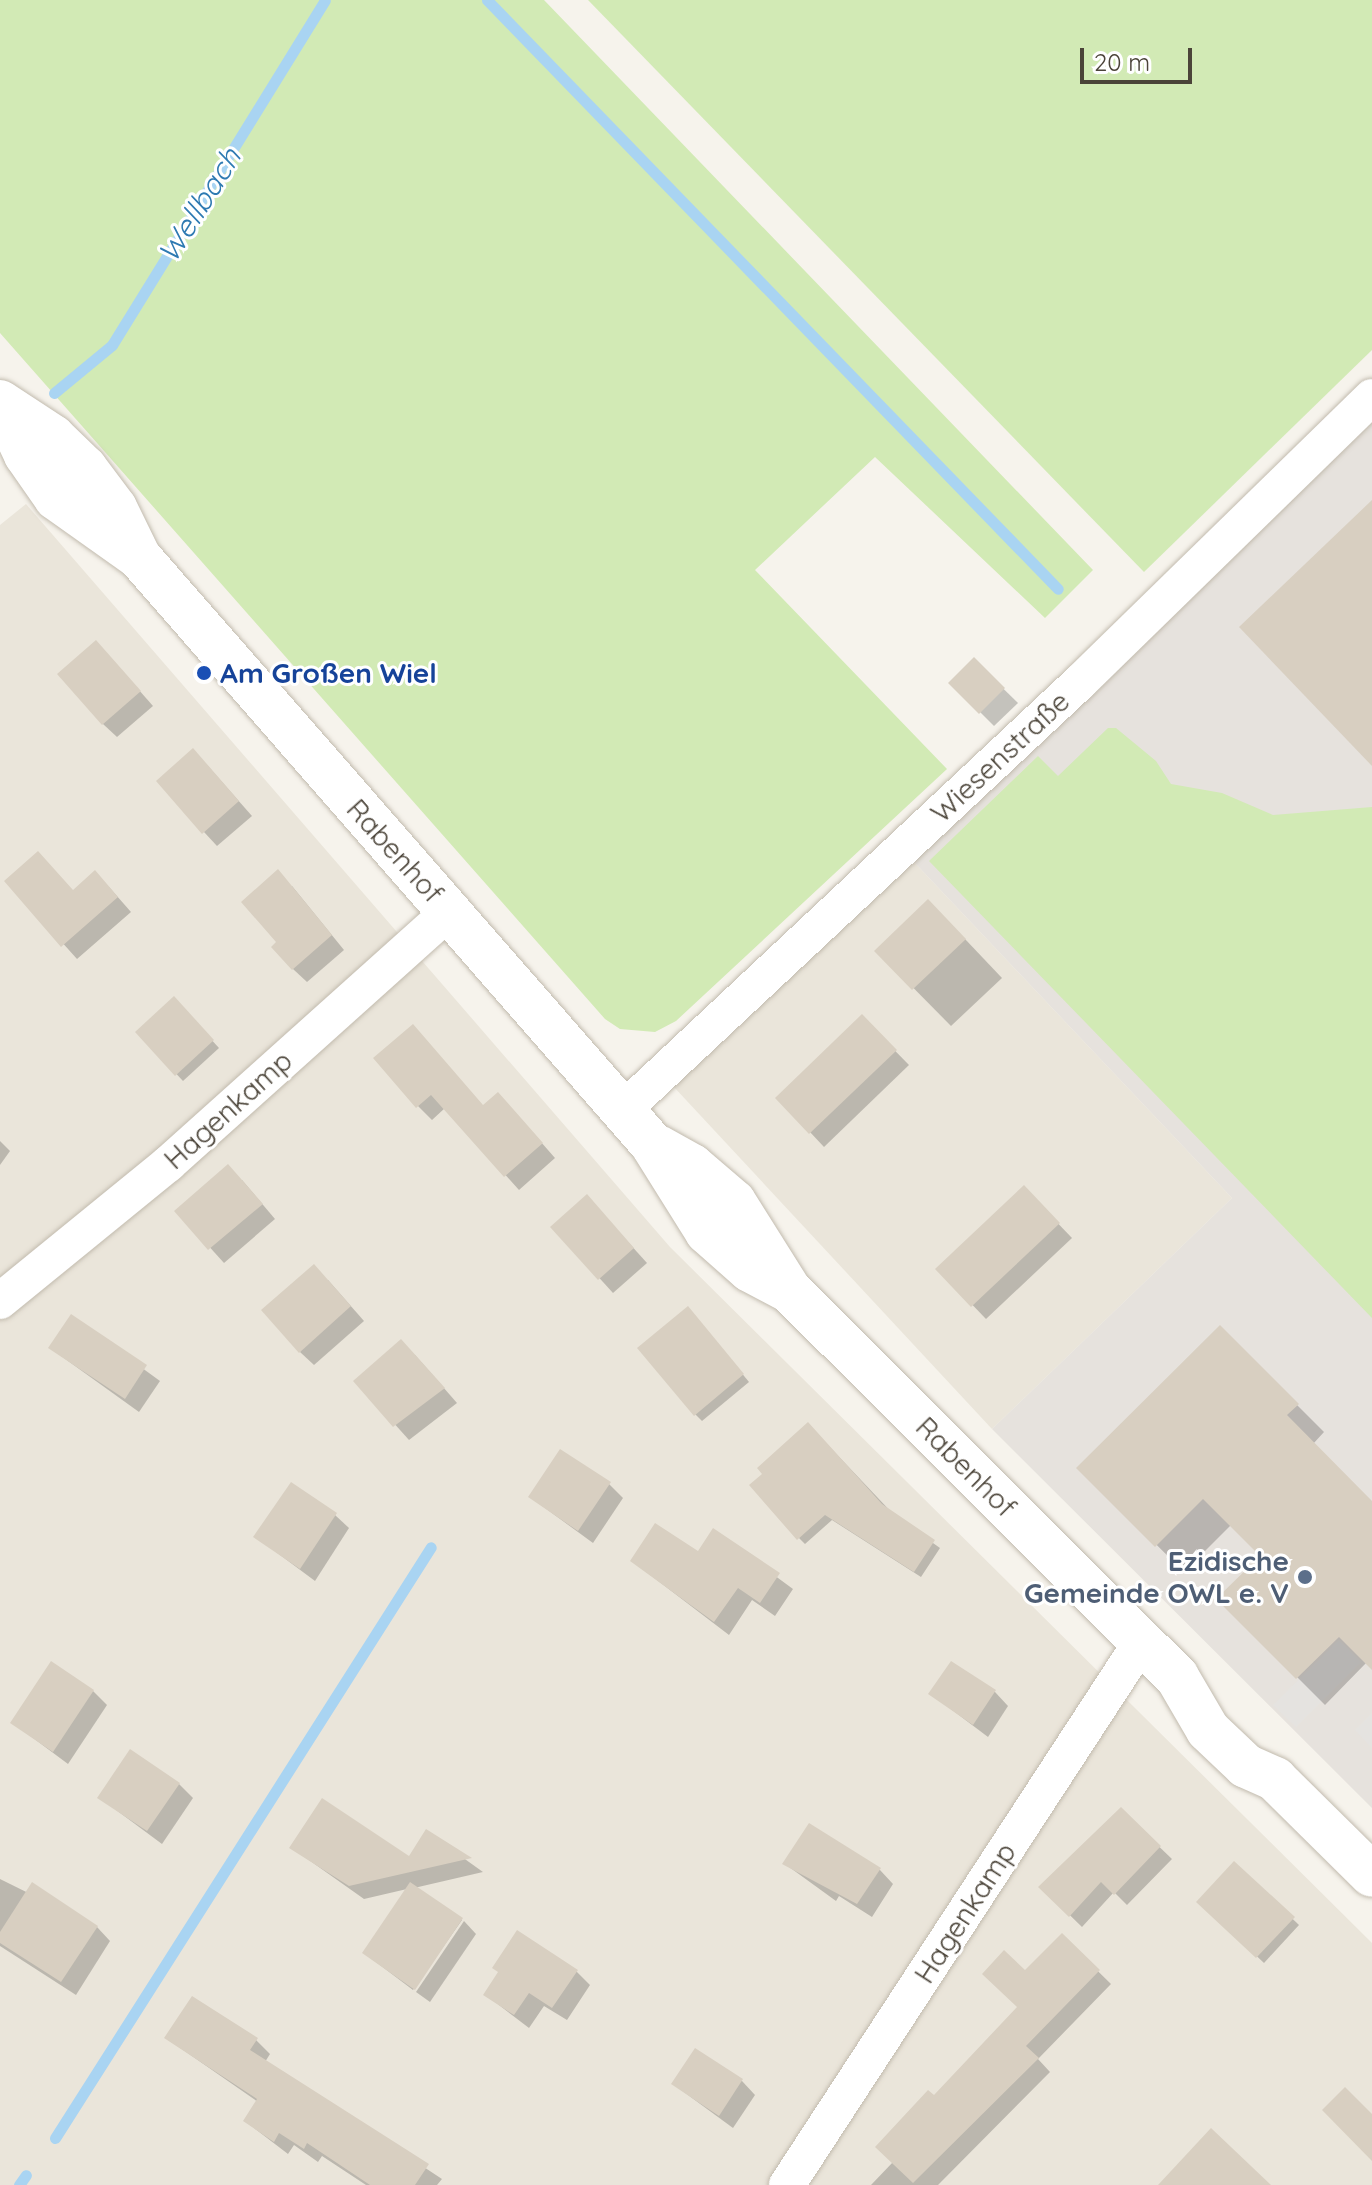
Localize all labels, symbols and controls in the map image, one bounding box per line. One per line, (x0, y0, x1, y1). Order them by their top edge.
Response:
scale bar (1084, 32, 1196, 82)
text: 20 m (1094, 47, 1150, 77)
water label: Wellbach (150, 141, 248, 269)
place label: Am Großen Wiel (220, 656, 437, 690)
marker: Am Großen Wiel (195, 664, 213, 682)
street label: Wiesenstraße (924, 684, 1076, 830)
street label: Rabenhof (340, 792, 450, 910)
street label: Hagenkamp (157, 1044, 299, 1176)
street label: Rabenhof (909, 1410, 1023, 1524)
place label: Ezidische Gemeinde OWL e. V (1024, 1544, 1289, 1610)
marker: Ezidische Gemeinde OWL e. V (1296, 1568, 1314, 1586)
street label: Hagenkamp (907, 1837, 1023, 1989)

